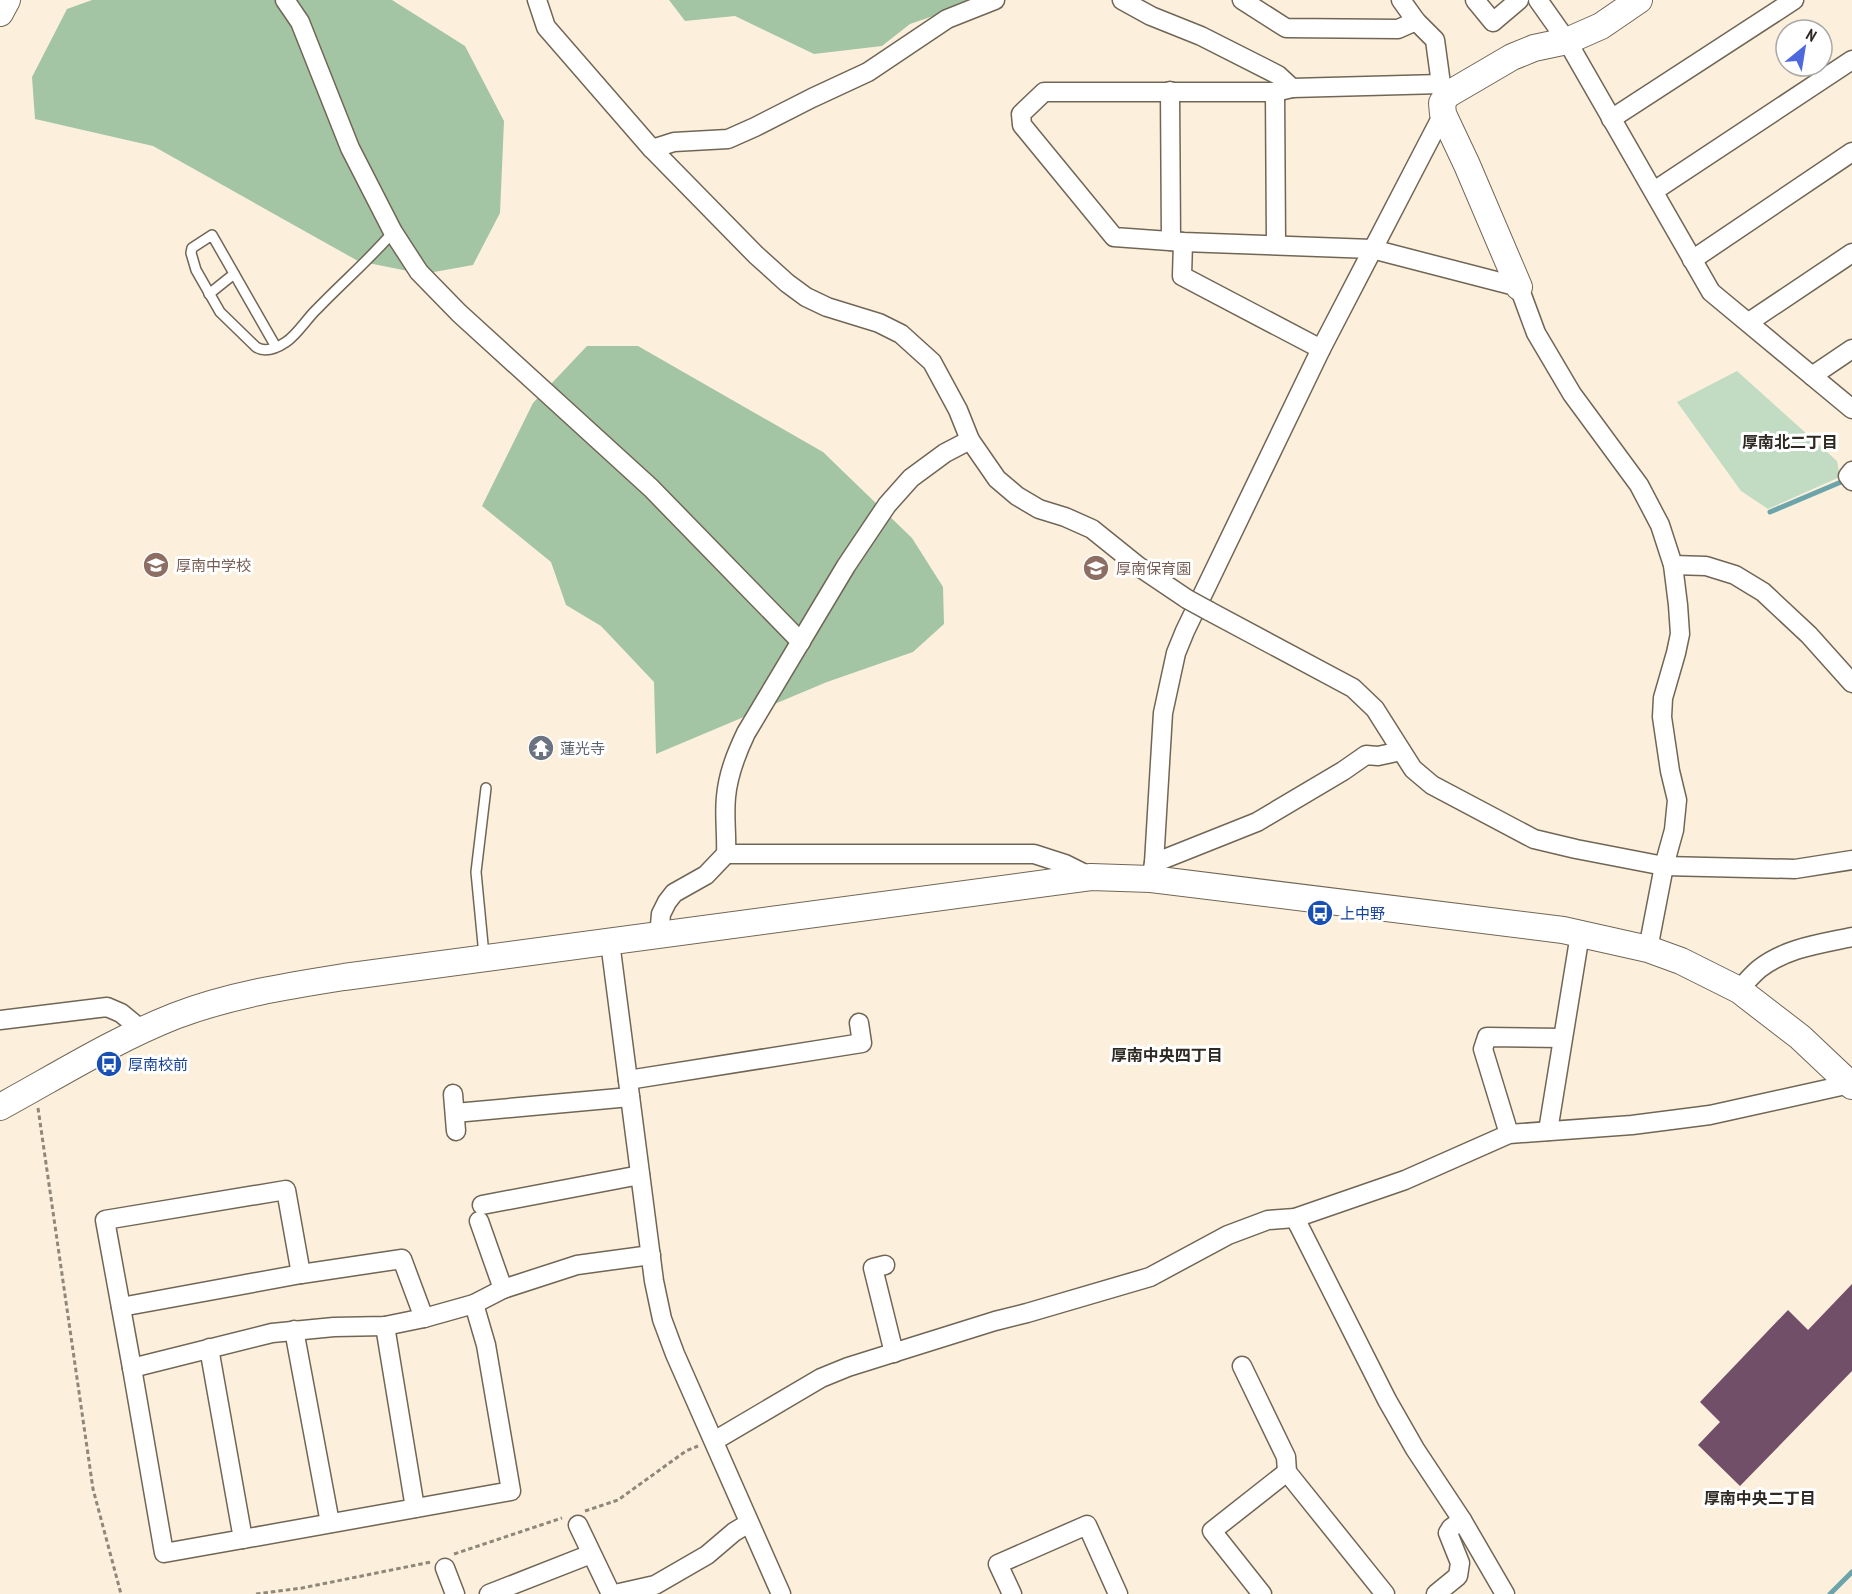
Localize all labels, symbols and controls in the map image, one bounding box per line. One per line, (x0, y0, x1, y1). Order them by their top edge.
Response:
north arrow (1774, 18, 1834, 78)
text: N (1803, 24, 1820, 46)
district label: 厚南北二丁目 (1742, 432, 1838, 452)
school or university icon: 厚南中学校 (141, 550, 171, 580)
school or university icon: 厚南保育園 (1081, 553, 1111, 583)
place label: 厚南中学校 (176, 556, 251, 575)
place label: 厚南保育園 (1116, 559, 1191, 578)
temple icon: 蓮光寺 (526, 733, 556, 763)
place label: 蓮光寺 (560, 739, 605, 758)
bus stop icon: 上中野 (1305, 898, 1335, 928)
place label: 上中野 (1340, 904, 1385, 923)
district label: 厚南中央四丁目 (1111, 1045, 1223, 1065)
bus stop icon: 厚南校前 (94, 1049, 124, 1079)
place label: 厚南校前 (128, 1055, 188, 1074)
district label: 厚南中央二丁目 (1704, 1488, 1816, 1508)

